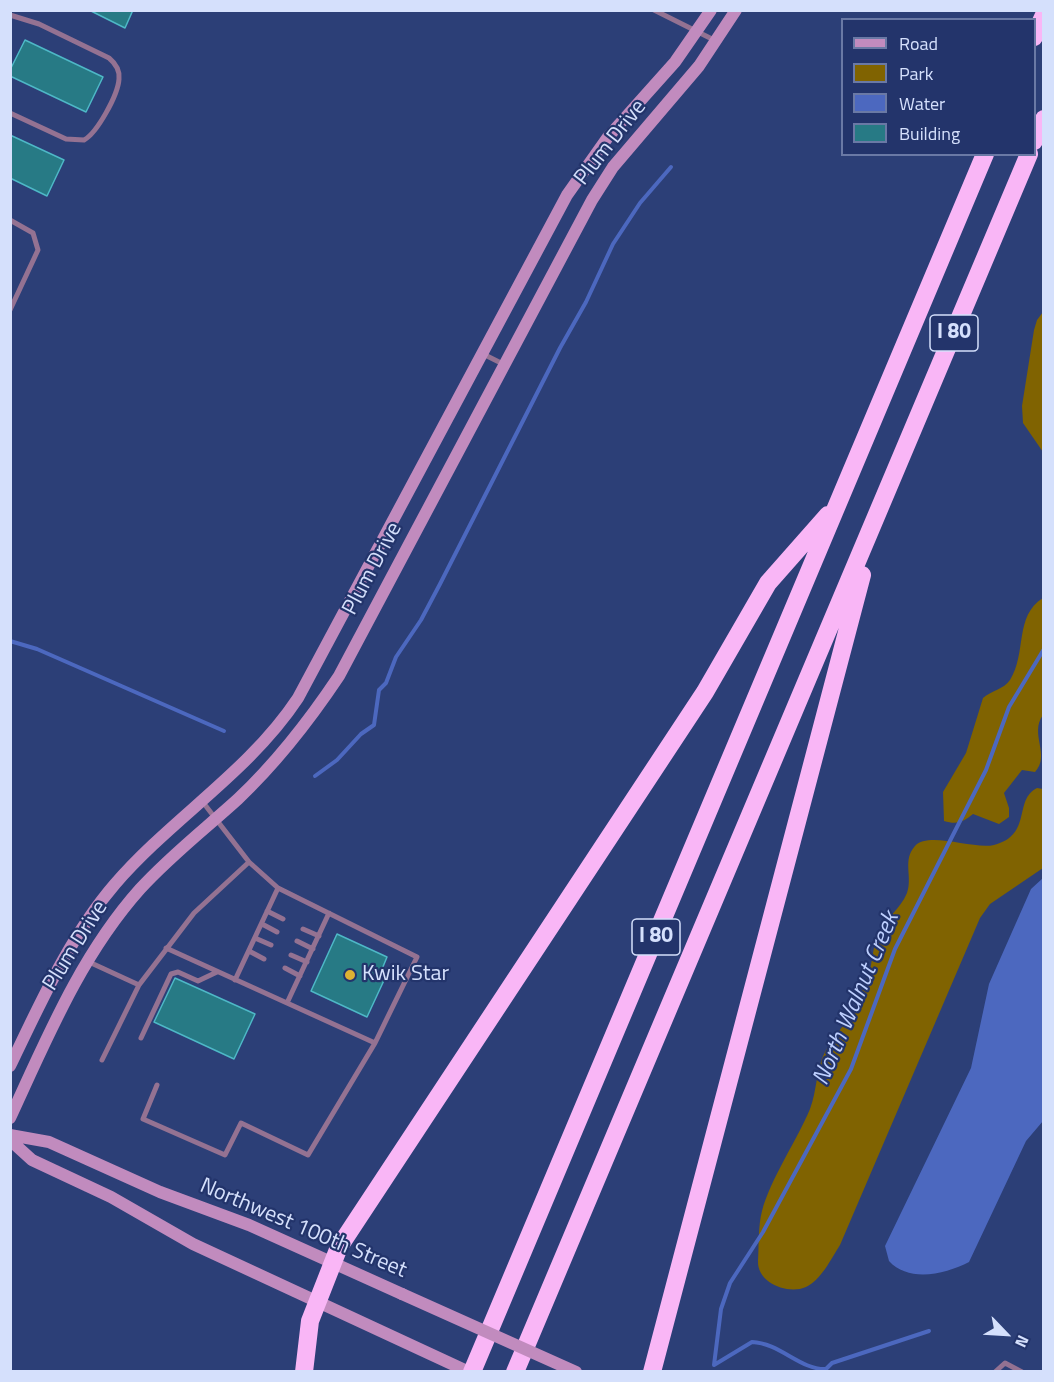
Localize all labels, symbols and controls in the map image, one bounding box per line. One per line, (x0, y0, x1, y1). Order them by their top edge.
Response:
legend (841, 18, 1036, 156)
text: Road (899, 30, 938, 57)
text: Park (899, 60, 933, 87)
text: Water (899, 90, 945, 117)
street label: Plum Drive (569, 95, 653, 191)
text: Building (899, 120, 960, 147)
road number: I 80 (930, 315, 978, 351)
street label: Plum Drive (338, 518, 408, 620)
street label: Plum Drive (38, 896, 114, 996)
water label: North Walnut Creek (808, 908, 906, 1090)
road number: I 80 (632, 919, 680, 955)
place label: Kwik Star (362, 962, 449, 988)
marker: Kwik Star (343, 968, 357, 982)
street label: Northwest 100th Street (196, 1173, 410, 1285)
north arrow (976, 1304, 1036, 1364)
text: N (1009, 1332, 1036, 1352)

